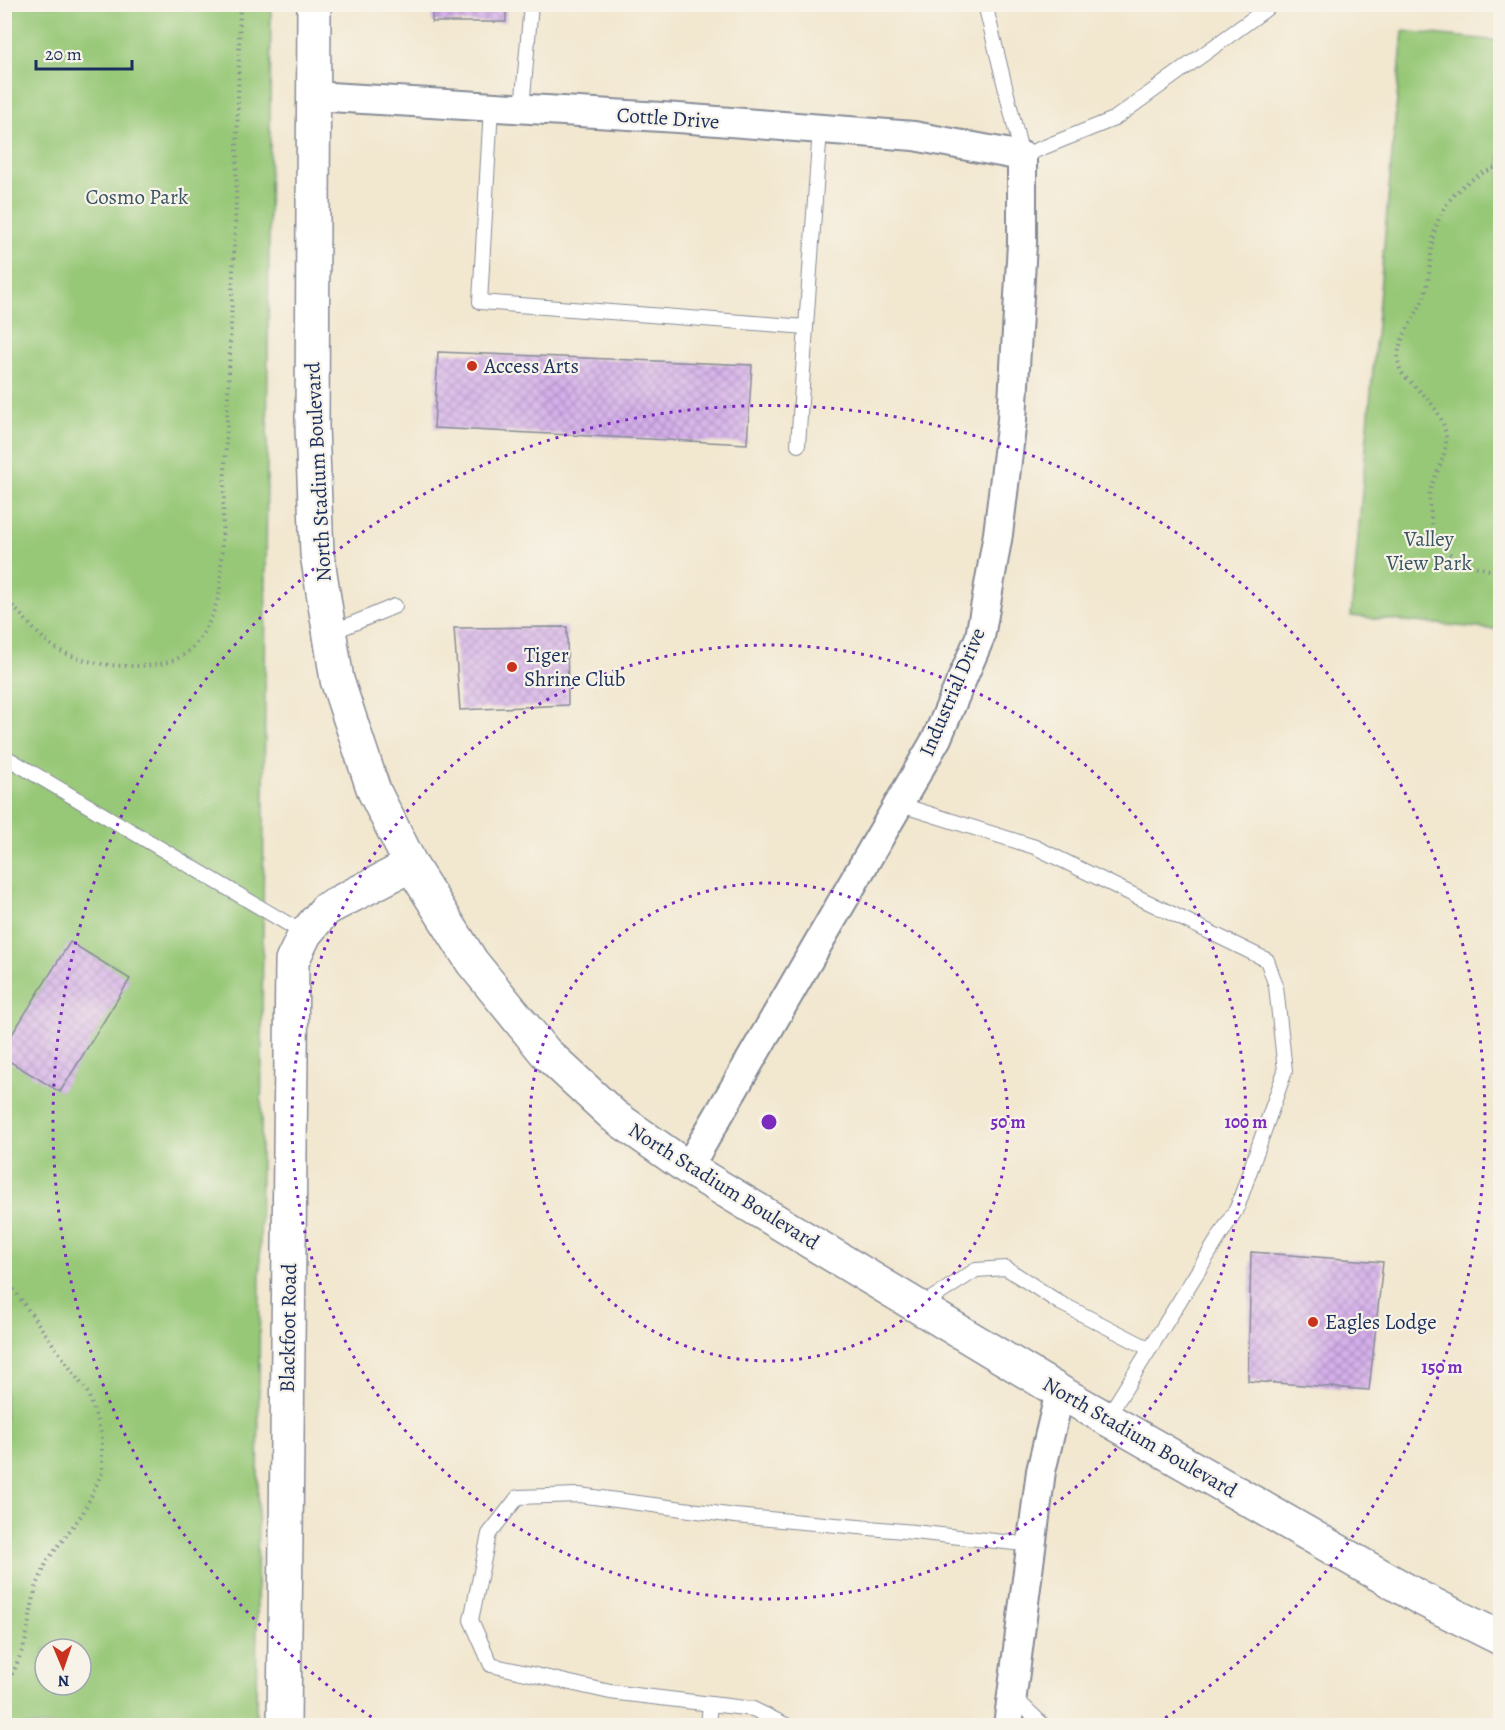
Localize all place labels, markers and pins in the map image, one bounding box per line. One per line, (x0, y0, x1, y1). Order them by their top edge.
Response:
place label: Access Arts (483, 352, 579, 380)
marker: Access Arts (465, 359, 479, 373)
place label: Tiger Shrine Club (524, 641, 625, 693)
marker: Tiger Shrine Club (505, 660, 519, 674)
centre of rings (759, 1112, 779, 1132)
place label: Eagles Lodge (1325, 1308, 1437, 1336)
marker: Eagles Lodge (1306, 1315, 1320, 1329)

